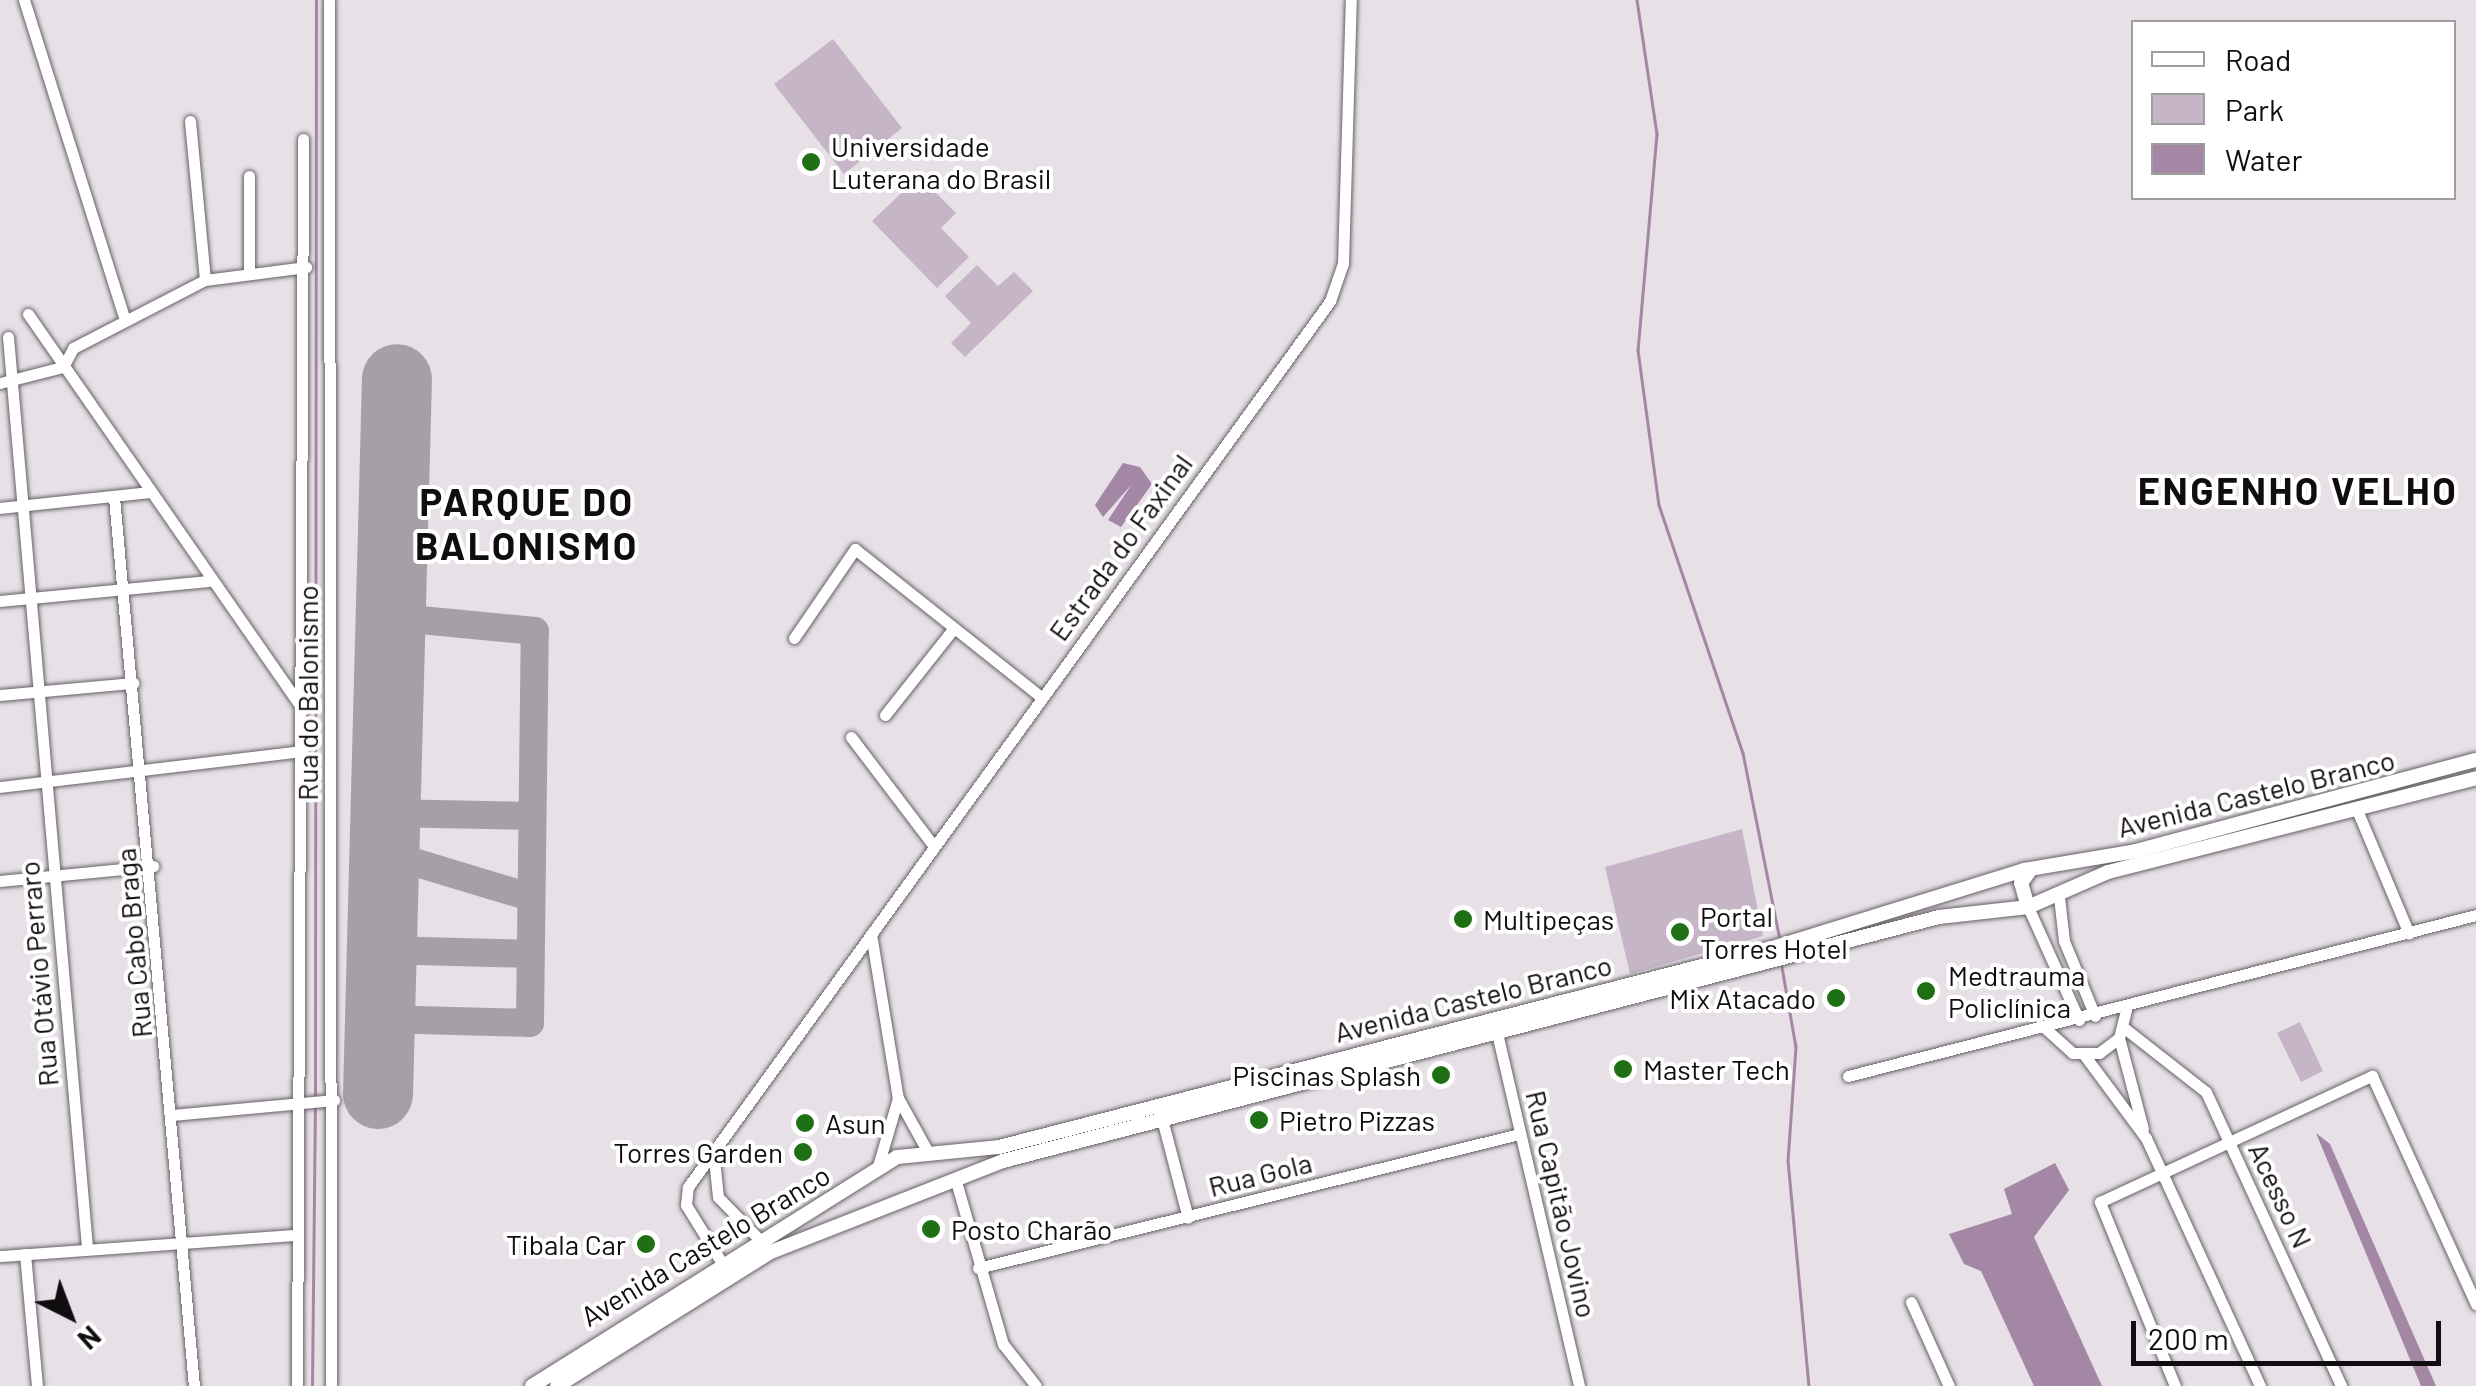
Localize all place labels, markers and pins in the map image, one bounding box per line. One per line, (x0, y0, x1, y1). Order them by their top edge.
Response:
place label: Universidade Luterana do Brasil (831, 129, 1051, 195)
marker: Universidade Luterana do Brasil (800, 151, 822, 173)
place label: Portal Torres Hotel (1700, 899, 1848, 965)
place label: Multipeças (1483, 902, 1614, 936)
marker: Multipeças (1452, 908, 1474, 930)
marker: Portal Torres Hotel (1669, 921, 1691, 943)
place label: Medtrauma Policlínica (1948, 958, 2085, 1024)
marker: Medtrauma Policlínica (1913, 978, 1939, 1004)
place label: Mix Atacado (1669, 981, 1816, 1015)
marker: Mix Atacado (1825, 987, 1847, 1009)
place label: Master Tech (1643, 1052, 1790, 1086)
place label: Piscinas Splash (1233, 1058, 1421, 1092)
marker: Master Tech (1612, 1058, 1634, 1080)
marker: Piscinas Splash (1430, 1064, 1452, 1086)
place label: Pietro Pizzas (1279, 1103, 1435, 1137)
place label: Asun (825, 1106, 886, 1140)
marker: Pietro Pizzas (1248, 1109, 1270, 1131)
marker: Asun (794, 1112, 816, 1134)
place label: Torres Garden (613, 1135, 783, 1169)
marker: Torres Garden (792, 1141, 814, 1163)
place label: Posto Charão (951, 1212, 1112, 1246)
marker: Posto Charão (920, 1218, 942, 1240)
place label: Tibala Car (506, 1227, 626, 1261)
marker: Tibala Car (635, 1233, 657, 1255)

